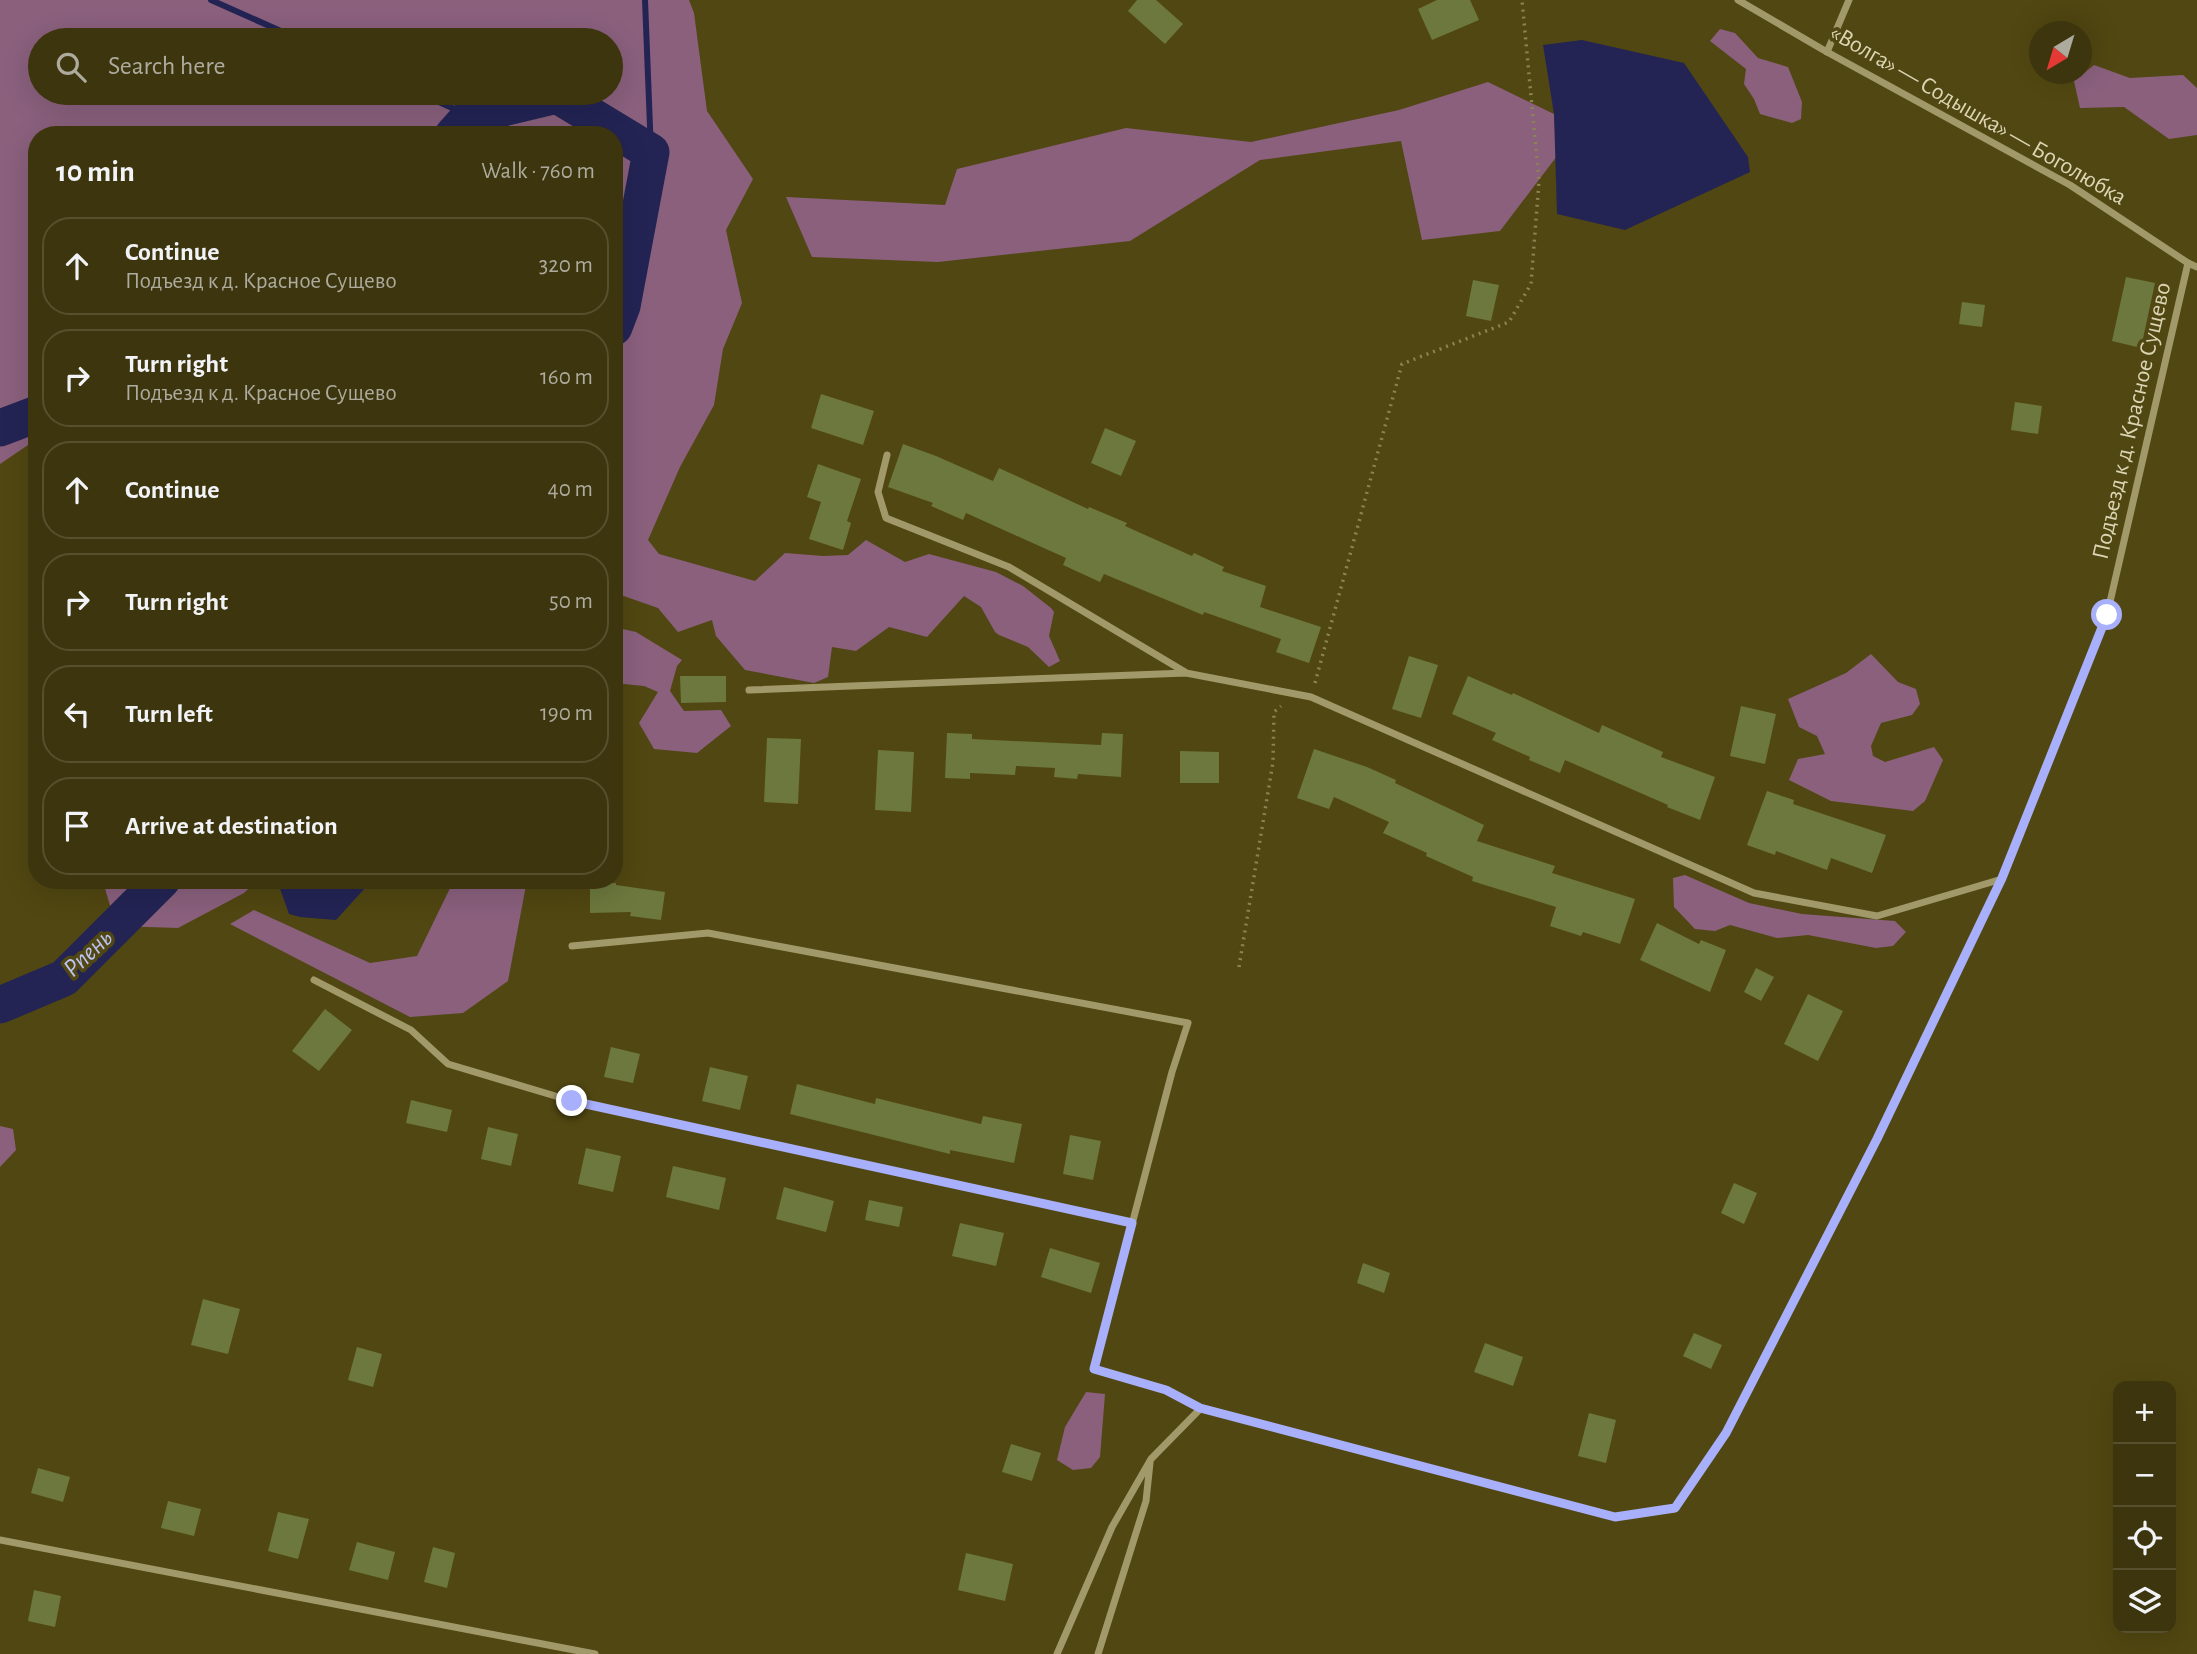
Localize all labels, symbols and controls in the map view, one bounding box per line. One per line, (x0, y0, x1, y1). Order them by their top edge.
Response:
street label: «Волга» — Содышка» — Боголюбка (1826, 20, 2130, 210)
north arrow (2029, 21, 2092, 84)
search box (28, 28, 623, 105)
icon: search (52, 48, 90, 86)
text: Search here (108, 53, 226, 79)
text: 10 min (56, 157, 135, 187)
text: Walk · 760 m (481, 160, 595, 183)
text: Continue (125, 239, 220, 265)
icon: ahead (58, 247, 96, 285)
text: 320 m (539, 254, 593, 277)
text: Подъезд к д. Красное Сущево (125, 270, 397, 293)
street label: Подъезд к д. Красное Сущево (2088, 280, 2176, 562)
text: Turn right (125, 351, 228, 377)
icon: right (58, 359, 96, 397)
text: 160 m (540, 366, 593, 389)
text: Подъезд к д. Красное Сущево (125, 382, 397, 405)
icon: ahead (58, 471, 96, 509)
text: Continue (125, 477, 220, 503)
text: 40 m (548, 478, 593, 501)
icon: right (58, 583, 96, 621)
text: Turn right (125, 589, 228, 615)
text: 50 m (549, 590, 593, 613)
route start (2091, 599, 2122, 630)
icon: left (58, 695, 96, 733)
text: Turn left (125, 701, 213, 727)
text: 190 m (540, 702, 593, 725)
icon: arrive (58, 807, 96, 845)
text: Arrive at destination (125, 813, 338, 839)
water label: Рпень (58, 924, 118, 982)
route end (556, 1085, 587, 1116)
map controls (2113, 1381, 2176, 1633)
button: + (2113, 1381, 2176, 1444)
button: − (2113, 1444, 2176, 1507)
button: locate (2113, 1507, 2176, 1570)
button: layers (2113, 1570, 2176, 1633)

